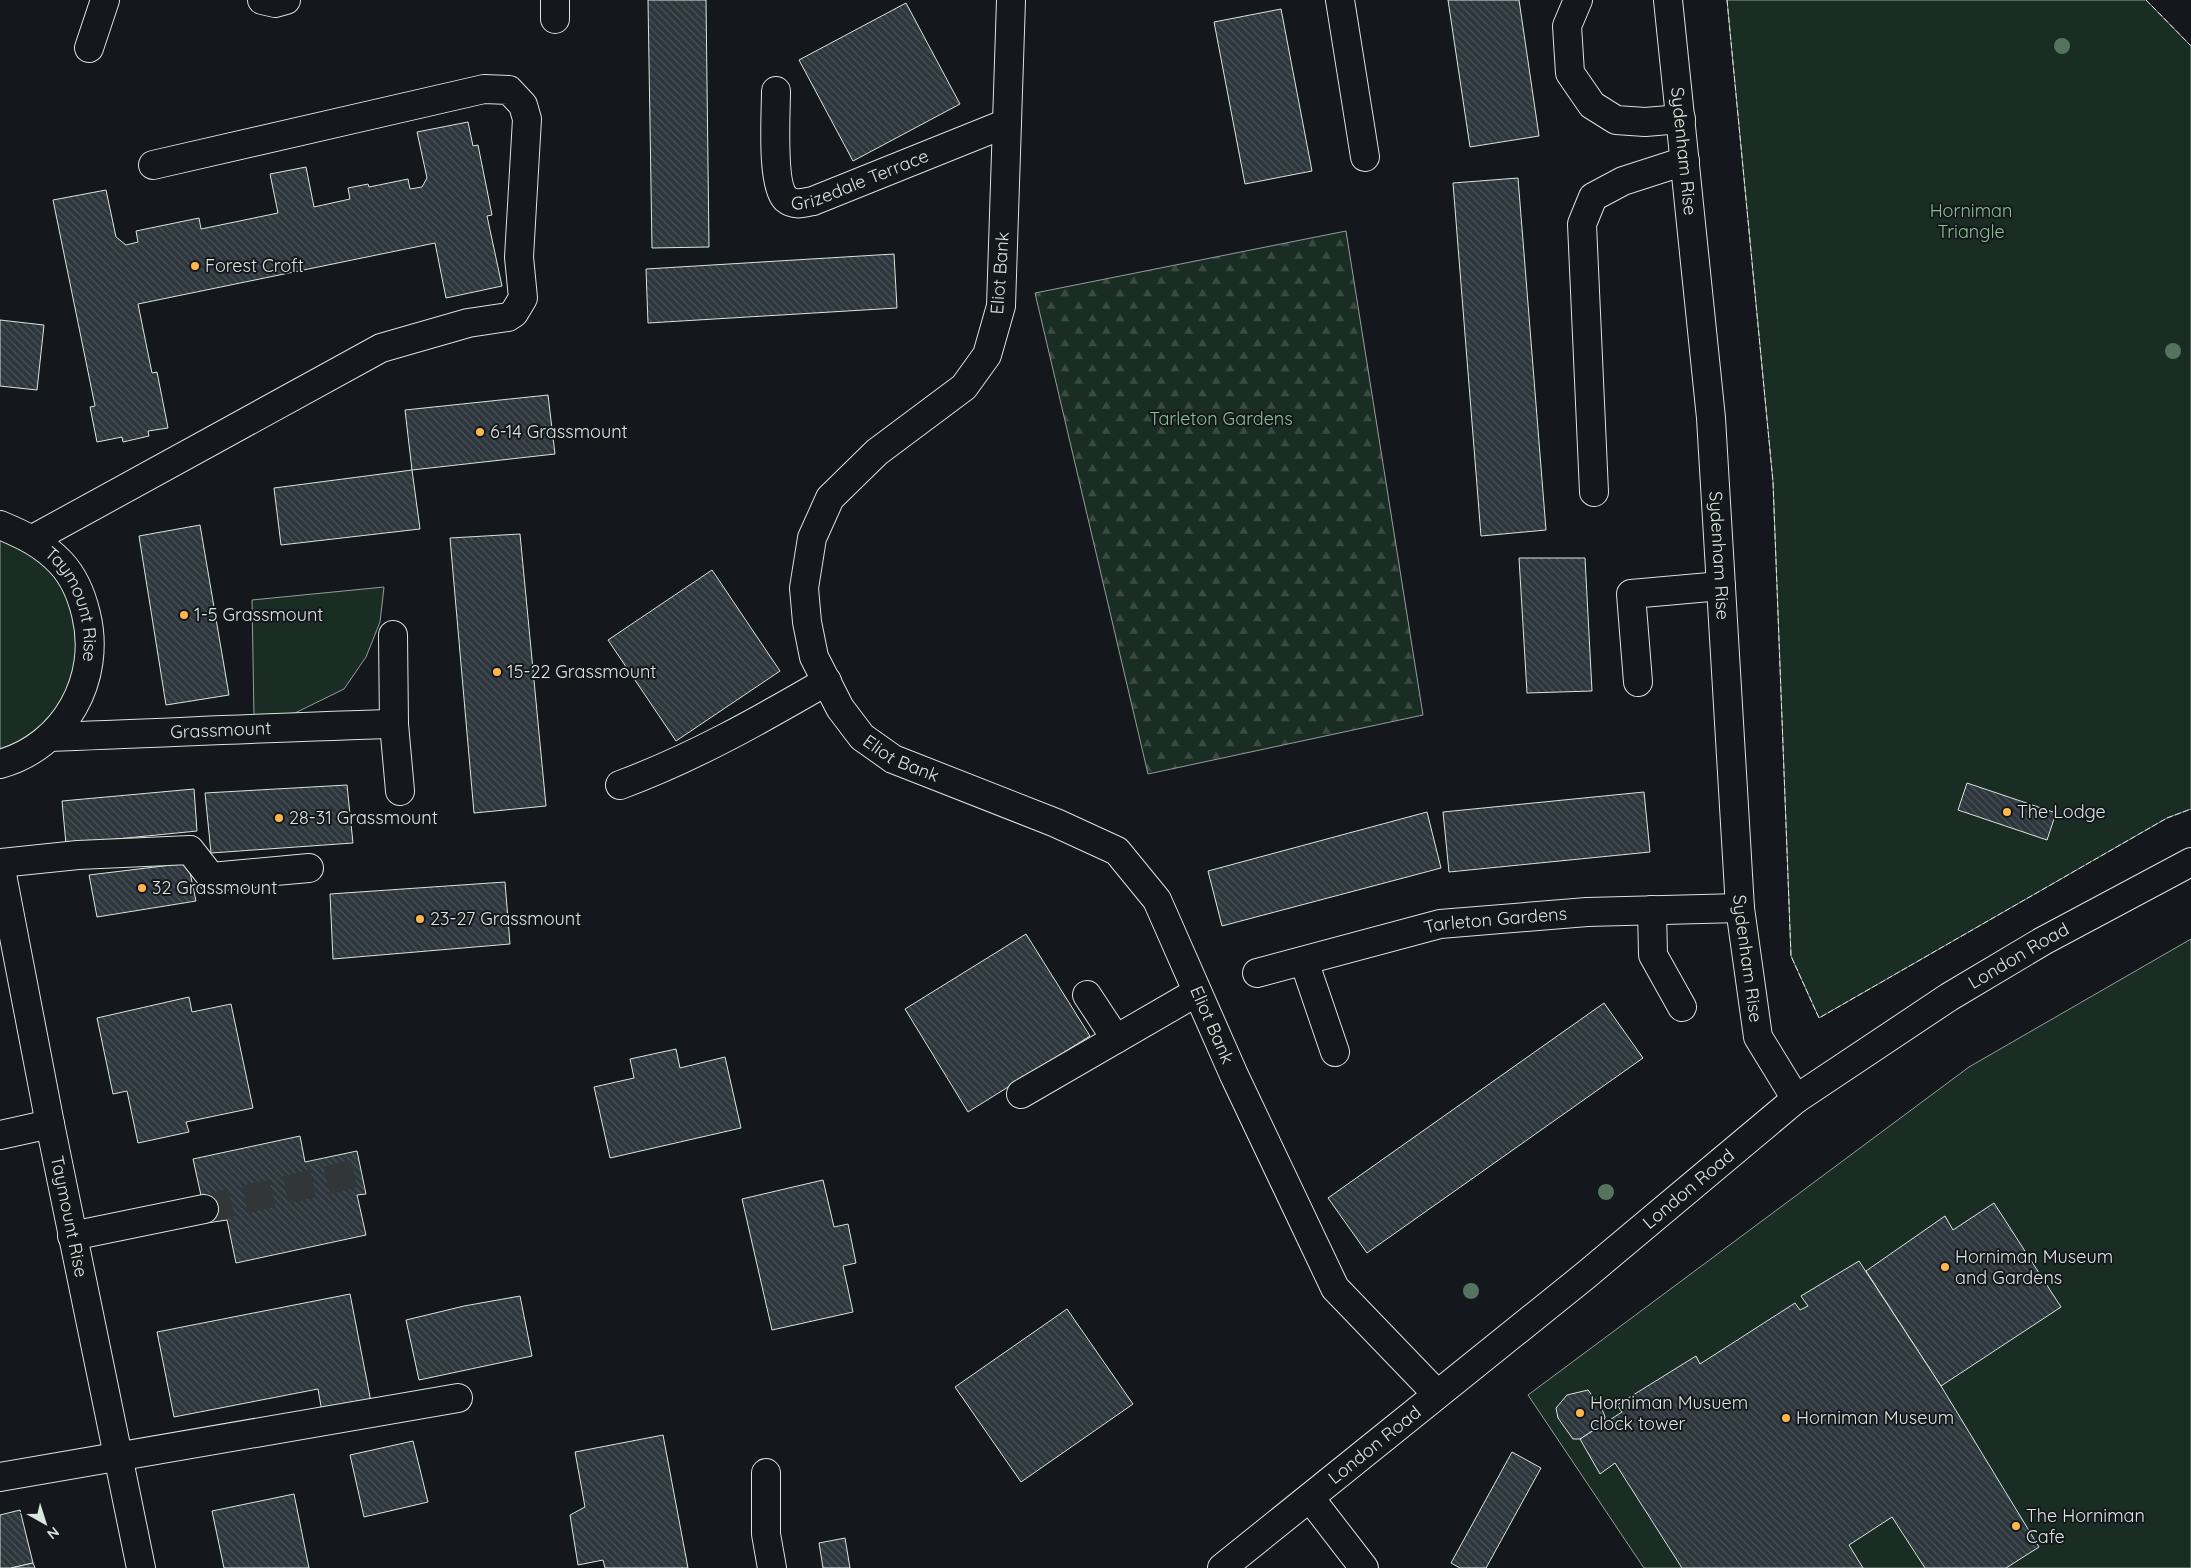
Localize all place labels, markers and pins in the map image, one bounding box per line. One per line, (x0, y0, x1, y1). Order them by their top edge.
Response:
place label: Forest Croft (205, 254, 304, 277)
marker: Forest Croft (189, 260, 201, 272)
place label: 6-14 Grassmount (490, 420, 628, 443)
marker: 6-14 Grassmount (474, 426, 486, 438)
place label: 1-5 Grassmount (194, 603, 323, 626)
marker: 1-5 Grassmount (178, 609, 190, 621)
place label: 15-22 Grassmount (507, 660, 656, 683)
marker: 15-22 Grassmount (491, 666, 503, 678)
place label: The Lodge (2017, 800, 2106, 823)
place label: 28-31 Grassmount (289, 806, 438, 829)
marker: The Lodge (2001, 806, 2013, 818)
marker: 28-31 Grassmount (273, 812, 285, 824)
place label: 32 Grassmount (152, 876, 277, 899)
marker: 32 Grassmount (136, 882, 148, 894)
place label: 23-27 Grassmount (430, 907, 581, 930)
marker: 23-27 Grassmount (414, 913, 426, 925)
place label: Horniman Museum and Gardens (1955, 1245, 2113, 1289)
marker: Horniman Museum and Gardens (1939, 1261, 1951, 1273)
place label: Horniman Musuem clock tower (1590, 1391, 1748, 1435)
place label: Horniman Museum (1796, 1406, 1954, 1429)
marker: Horniman Musuem clock tower (1574, 1407, 1586, 1419)
marker: Horniman Museum (1780, 1412, 1792, 1424)
place label: The Horniman Cafe (2026, 1504, 2145, 1548)
marker: The Horniman Cafe (2010, 1520, 2022, 1532)

